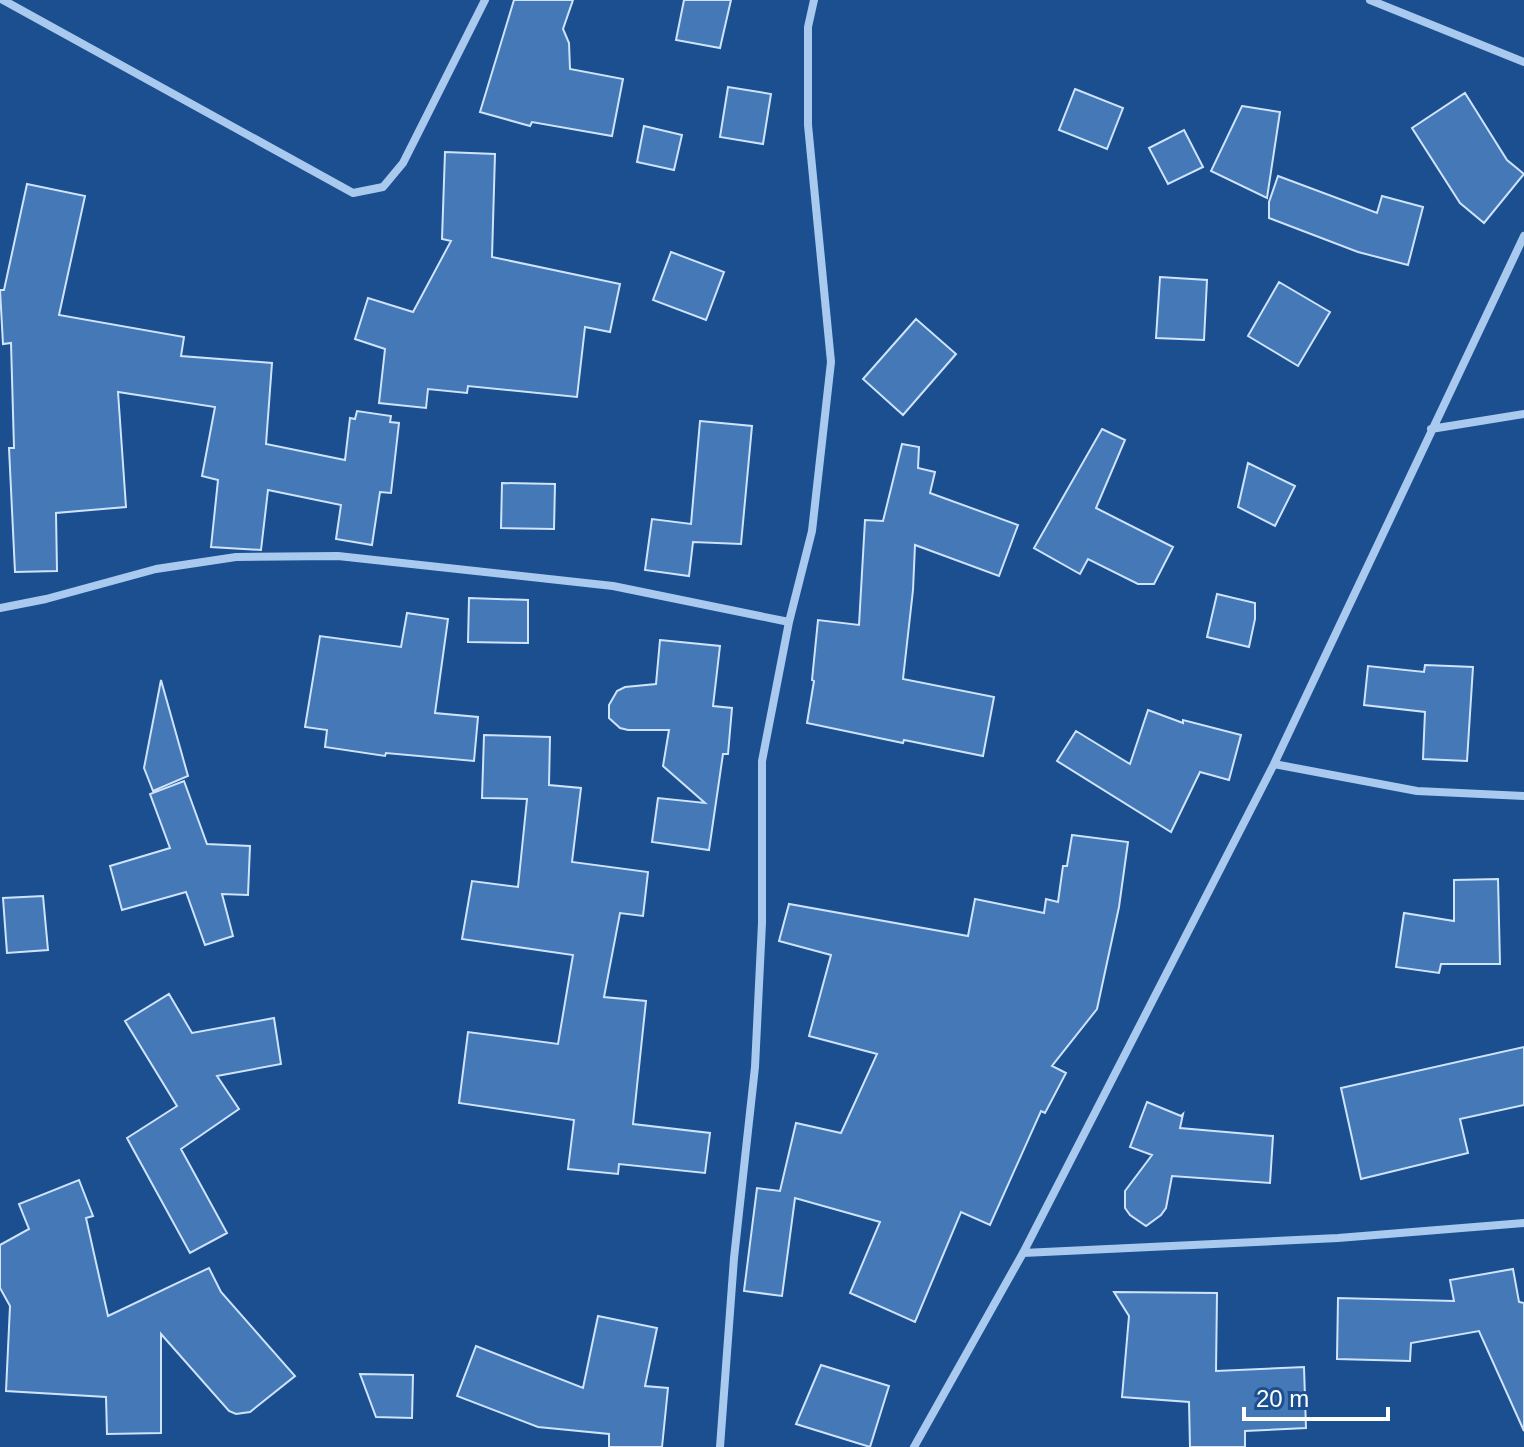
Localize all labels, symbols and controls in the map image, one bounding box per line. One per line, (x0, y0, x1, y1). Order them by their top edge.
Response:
scale bar (1244, 1371, 1388, 1421)
text: 20 m (1256, 1385, 1309, 1412)

